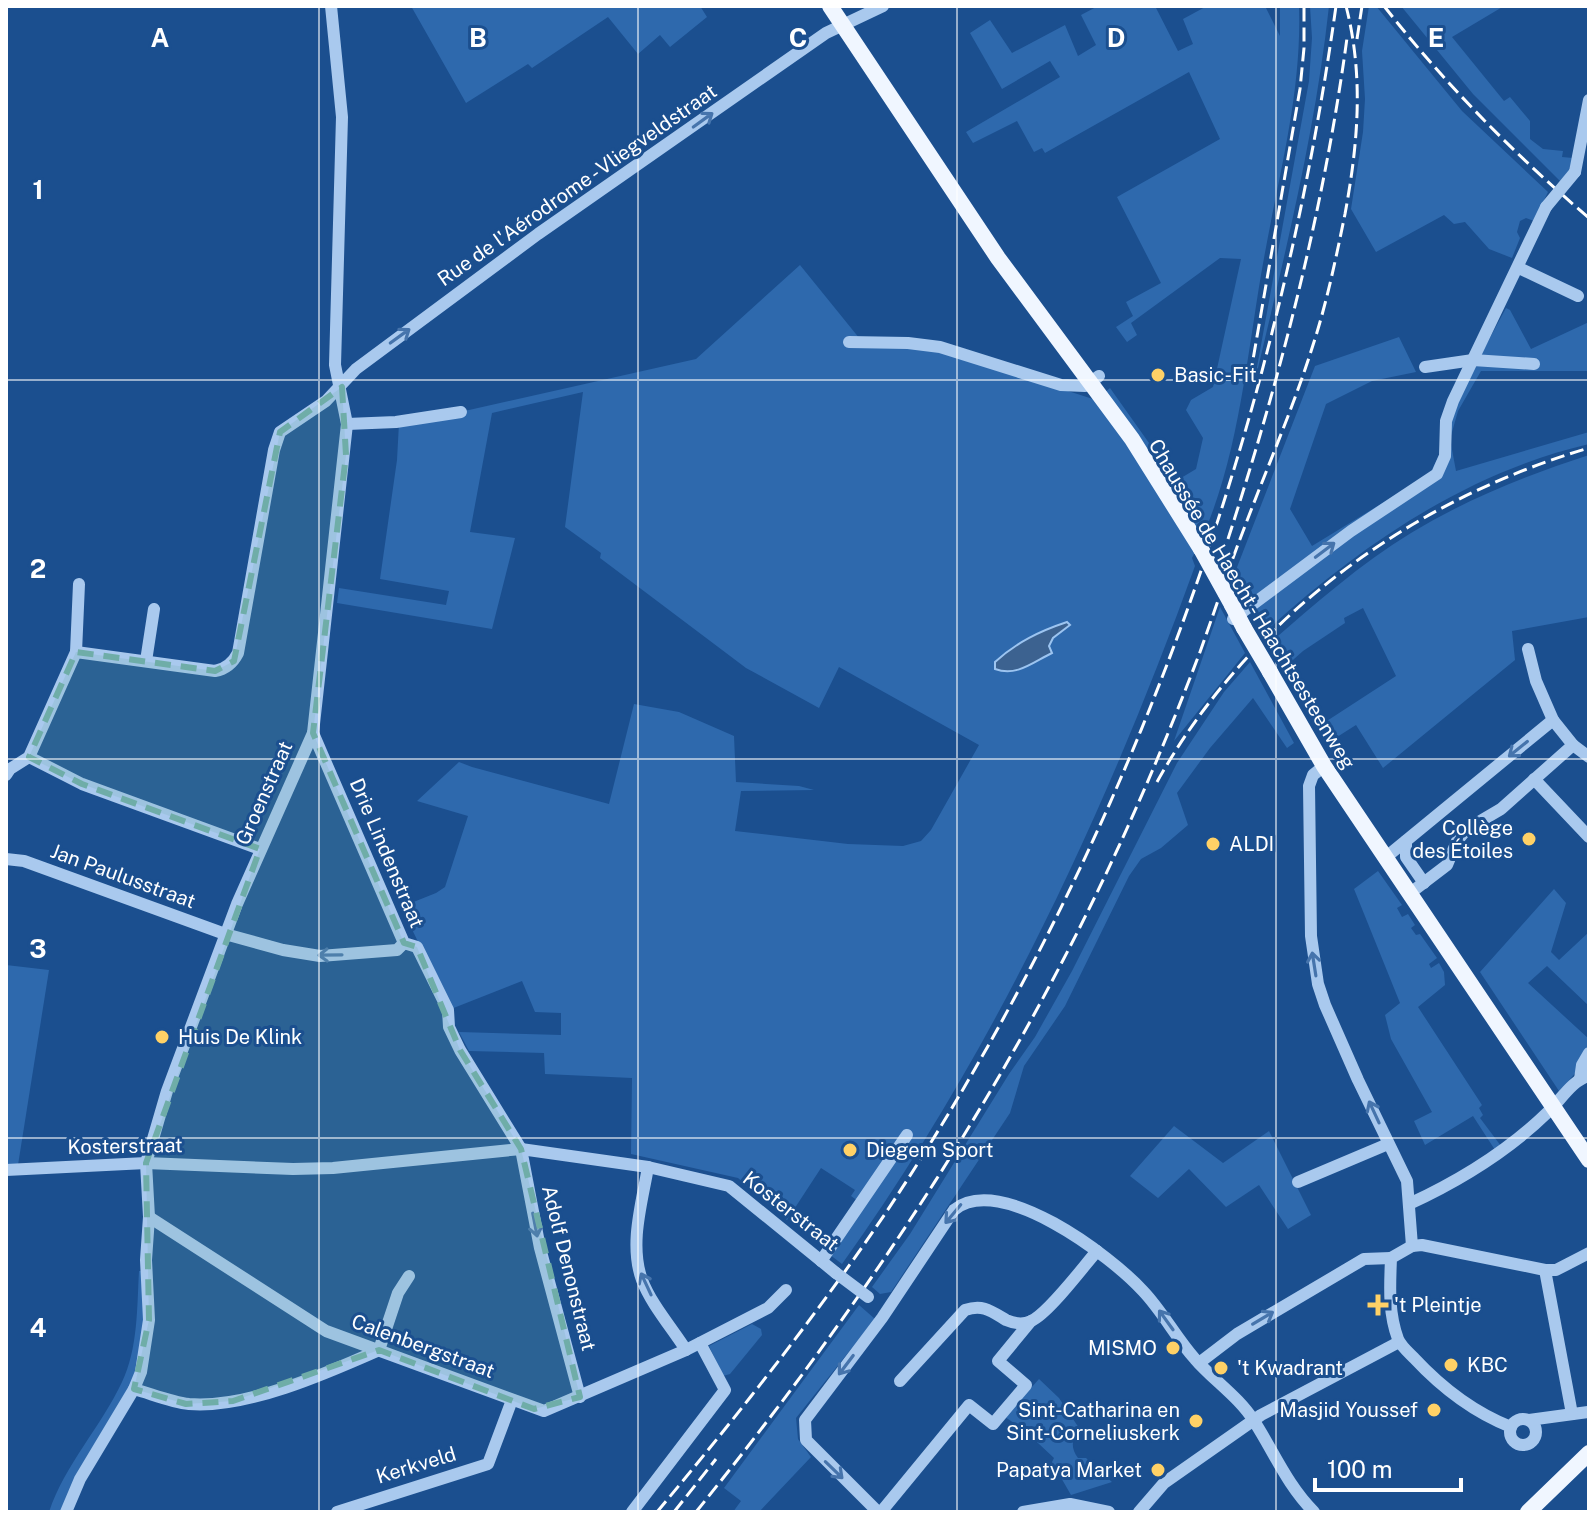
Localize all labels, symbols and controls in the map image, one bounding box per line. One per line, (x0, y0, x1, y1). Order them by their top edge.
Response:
text: A (151, 22, 170, 53)
text: B (469, 22, 487, 53)
text: C (789, 22, 807, 53)
text: D (1107, 22, 1125, 53)
text: E (1428, 22, 1444, 53)
street label: Rue de l'Aérodrome - Vliegveldstraat (433, 79, 721, 291)
one-way arrow (692, 112, 713, 129)
text: 1 (32, 174, 44, 205)
one-way arrow (389, 328, 410, 345)
place label: Basic-Fit (1174, 363, 1257, 387)
marker: Basic-Fit (1149, 366, 1167, 384)
street label: Chaussée de Haecht - Haachtsesteenweg (1144, 435, 1360, 773)
one-way arrow (1314, 542, 1335, 559)
text: 2 (30, 553, 46, 584)
street label: Groenstraat (230, 737, 298, 849)
one-way arrow (1508, 740, 1529, 758)
street label: Drie Lindenstraat (345, 775, 429, 931)
place label: Collège des Étoiles (1412, 816, 1513, 863)
marker: Collège des Étoiles (1520, 830, 1538, 848)
place label: ALDI (1229, 832, 1274, 856)
marker: ALDI (1204, 835, 1222, 853)
street label: Jan Paulusstraat (47, 839, 199, 913)
text: 3 (29, 933, 47, 964)
one-way arrow (317, 947, 344, 962)
one-way arrow (1306, 951, 1321, 977)
place label: Huis De Klink (178, 1025, 302, 1049)
marker: Huis De Klink (153, 1028, 171, 1046)
one-way arrow (1366, 1100, 1381, 1124)
street label: Kosterstraat (67, 1133, 183, 1159)
place label: Diegem Sport (866, 1138, 994, 1162)
marker: Diegem Sport (841, 1141, 859, 1159)
street label: Kosterstraat (738, 1166, 844, 1256)
street label: Adolf Denonstraat (537, 1183, 601, 1353)
one-way arrow (944, 1204, 962, 1224)
one-way arrow (529, 1212, 544, 1237)
one-way arrow (638, 1272, 653, 1296)
place label: 't Pleintje (1394, 1293, 1482, 1317)
marker: 't Pleintje (1369, 1296, 1387, 1314)
street label: Calenbergstraat (348, 1309, 498, 1383)
one-way arrow (1158, 1310, 1174, 1332)
one-way arrow (1251, 1310, 1274, 1326)
text: 4 (29, 1312, 47, 1343)
place label: MISMO (1088, 1336, 1157, 1360)
marker: MISMO (1164, 1339, 1182, 1357)
place label: KBC (1467, 1353, 1508, 1377)
one-way arrow (838, 1354, 855, 1375)
place label: 't Kwadrant (1237, 1356, 1343, 1380)
marker: KBC (1442, 1356, 1460, 1374)
marker: 't Kwadrant (1212, 1359, 1230, 1377)
place label: Sint-Catharina en Sint-Corneliuskerk (1006, 1398, 1180, 1445)
place label: Masjid Youssef (1279, 1398, 1418, 1422)
marker: Masjid Youssef (1425, 1401, 1443, 1419)
marker: Sint-Catharina en Sint-Corneliuskerk (1187, 1412, 1205, 1430)
street label: Kerkveld (373, 1441, 459, 1489)
scale bar (1315, 1442, 1461, 1492)
text: 100 m (1327, 1455, 1393, 1483)
place label: Papatya Market (996, 1458, 1142, 1482)
one-way arrow (824, 1460, 843, 1479)
marker: Papatya Market (1149, 1461, 1167, 1479)

